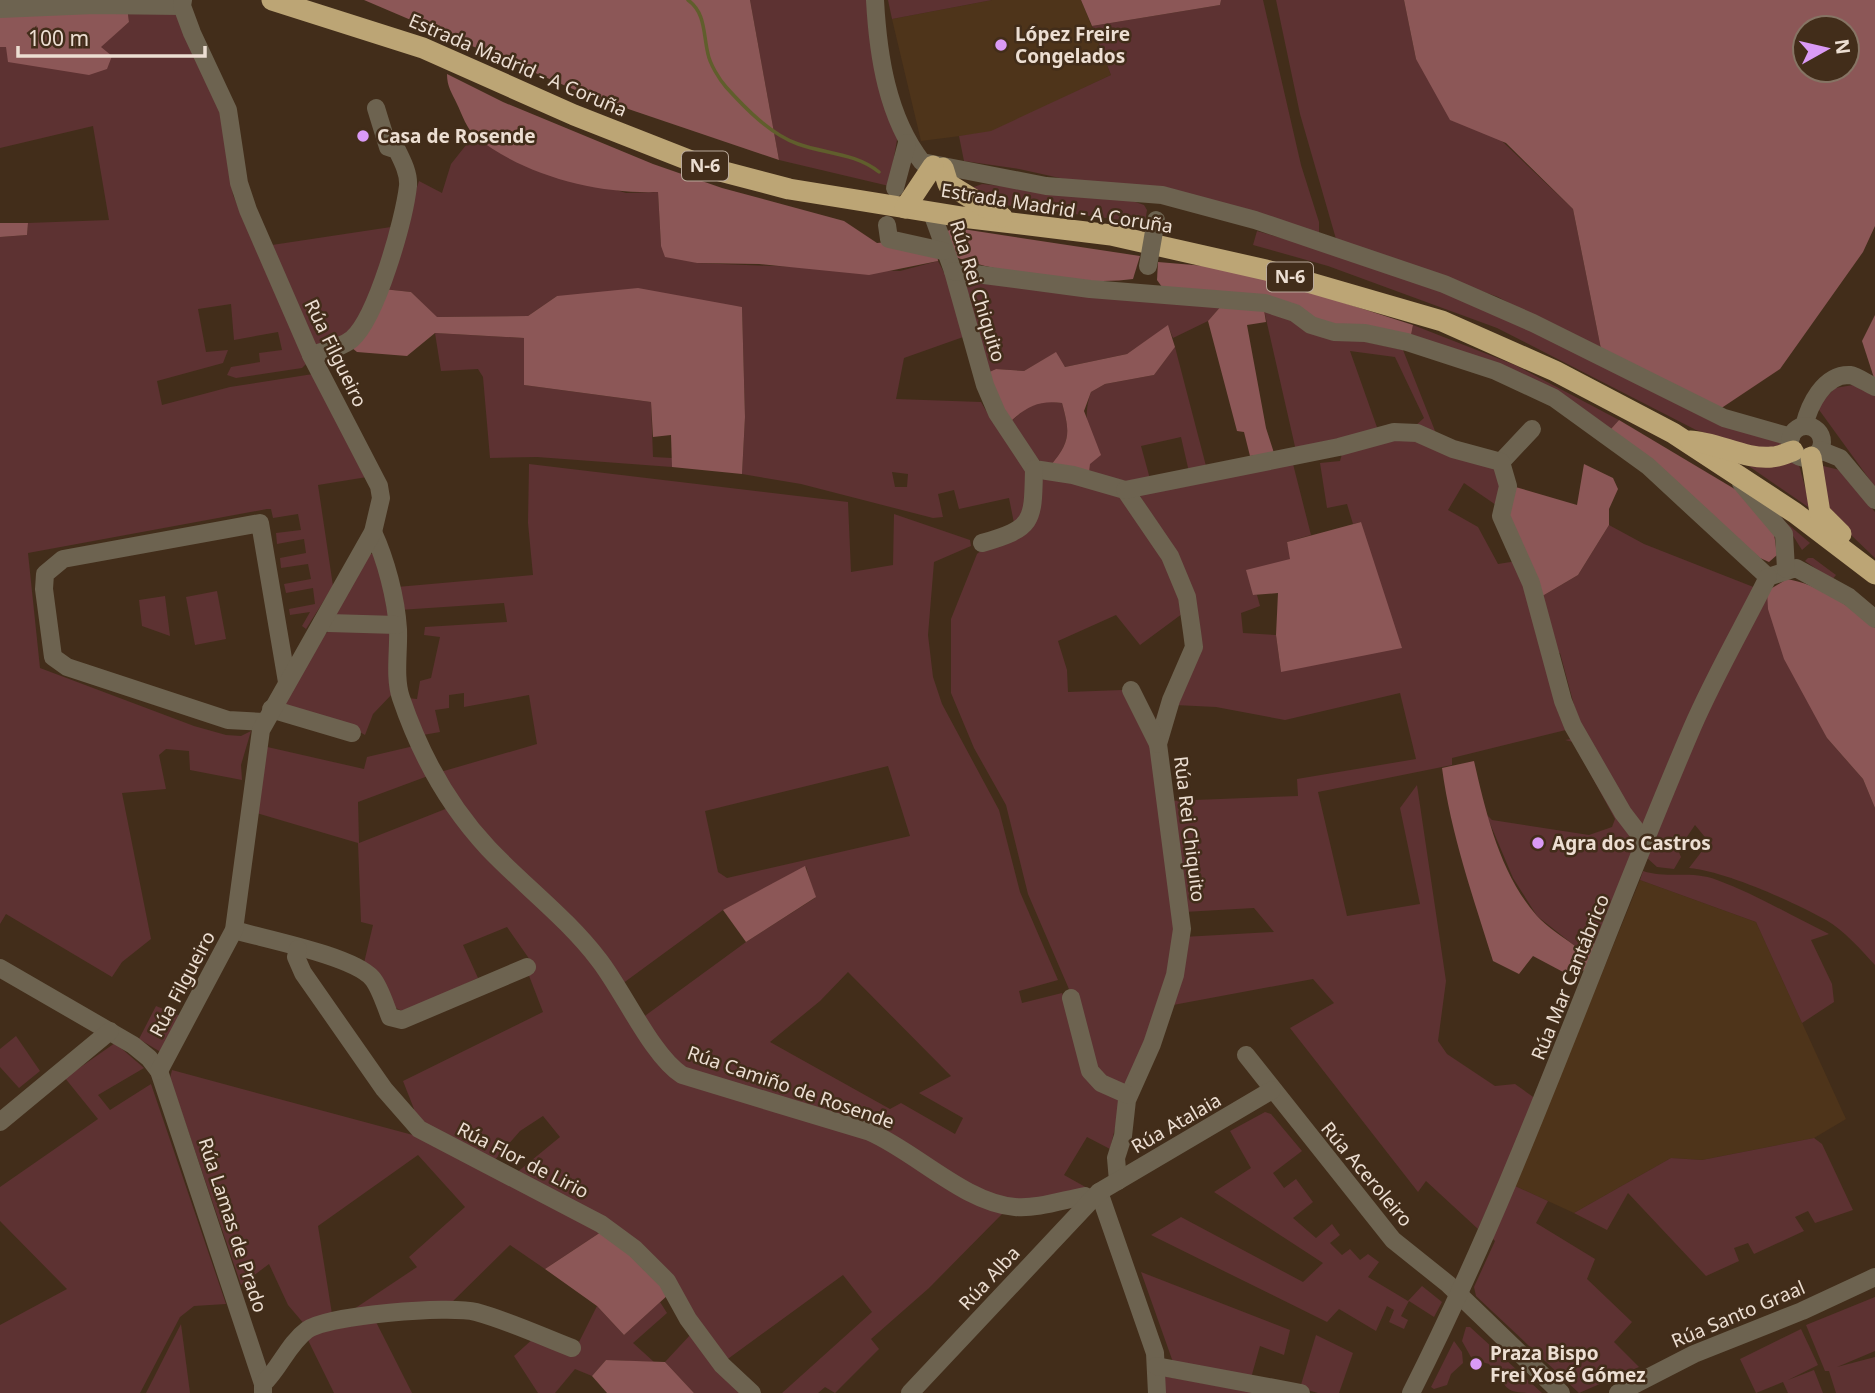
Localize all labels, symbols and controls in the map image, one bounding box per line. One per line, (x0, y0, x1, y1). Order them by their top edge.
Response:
street label: Estrada Madrid - A Coruña (405, 7, 631, 123)
scale bar (18, 14, 205, 58)
north arrow (1791, 14, 1861, 84)
place label: López Freire Congelados (1015, 21, 1130, 69)
text: 100 m (28, 24, 89, 52)
marker: López Freire Congelados (993, 37, 1009, 53)
text: N (1829, 37, 1857, 56)
place label: Casa de Rosende (377, 123, 536, 149)
marker: Casa de Rosende (355, 128, 371, 144)
road number: N-6 (682, 152, 728, 181)
street label: Estrada Madrid - A Coruña (939, 177, 1175, 239)
street label: Rúa Rei Chiquito (944, 217, 1012, 365)
road number: N-6 (1267, 262, 1313, 292)
street label: Rúa Filgueiro (299, 295, 373, 411)
street label: Rúa Rei Chiquito (1168, 755, 1212, 903)
place label: Agra dos Castros (1552, 830, 1711, 856)
marker: Agra dos Castros (1530, 835, 1546, 851)
street label: Rúa Mar Cantábrico (1525, 890, 1615, 1064)
street label: Rúa Filgueiro (143, 926, 221, 1042)
street label: Rúa Camiño de Rosende (684, 1039, 898, 1135)
street label: Rúa Atalaia (1126, 1087, 1226, 1159)
street label: Rúa Flor de Lirio (453, 1116, 593, 1204)
street label: Rúa Aceroleiro (1315, 1116, 1419, 1232)
street label: Rúa Lamas de Prado (192, 1134, 274, 1316)
street label: Rúa Alba (953, 1240, 1025, 1316)
street label: Rúa Santo Graal (1667, 1274, 1809, 1354)
place label: Praza Bispo Frei Xosé Gómez (1490, 1340, 1646, 1388)
marker: Praza Bispo Frei Xosé Gómez (1468, 1356, 1484, 1372)

